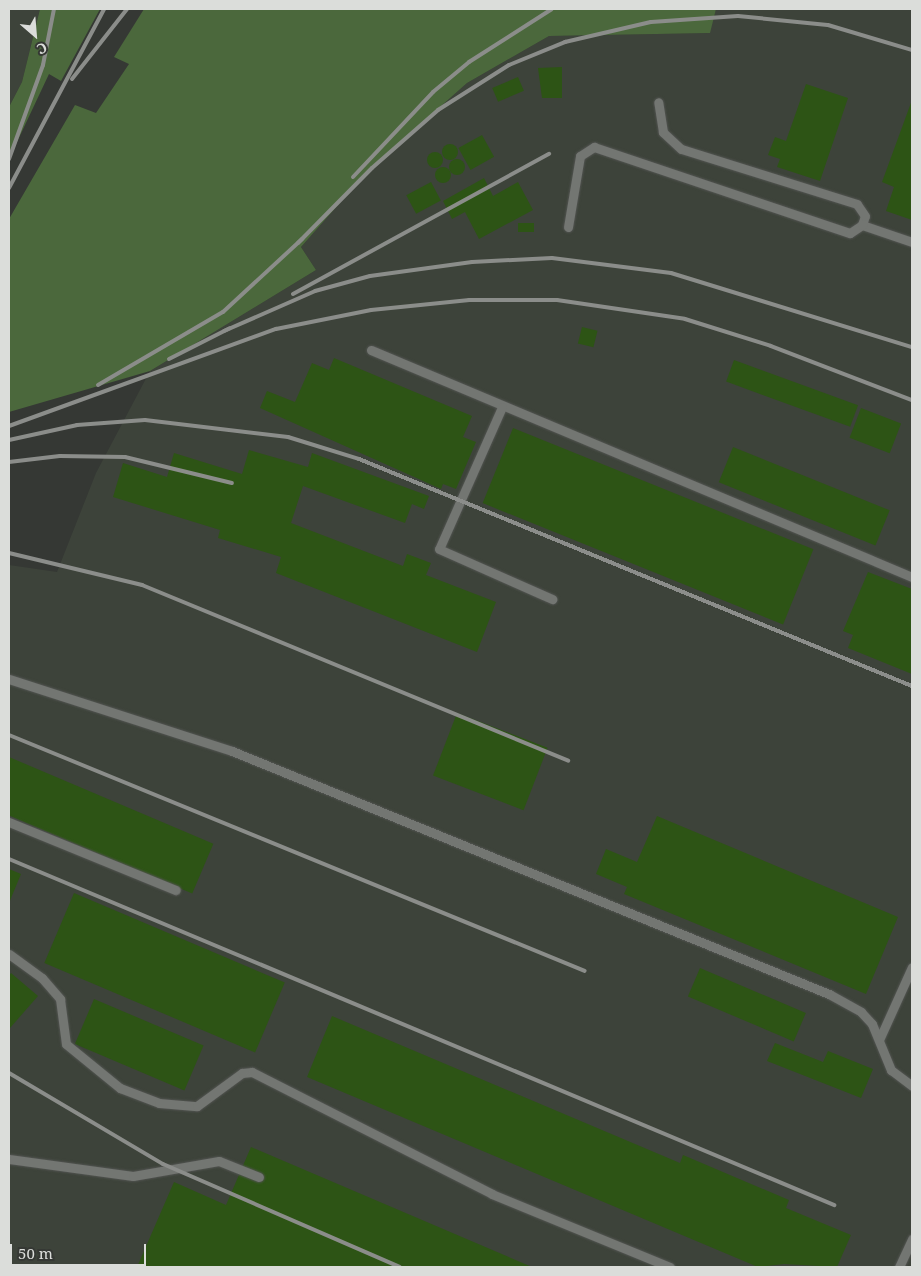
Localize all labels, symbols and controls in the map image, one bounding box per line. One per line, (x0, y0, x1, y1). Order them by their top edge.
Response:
north arrow (10, 10, 60, 60)
text: С (34, 38, 50, 59)
scale bar (12, 1234, 149, 1266)
text: 50 m (18, 1243, 53, 1263)

